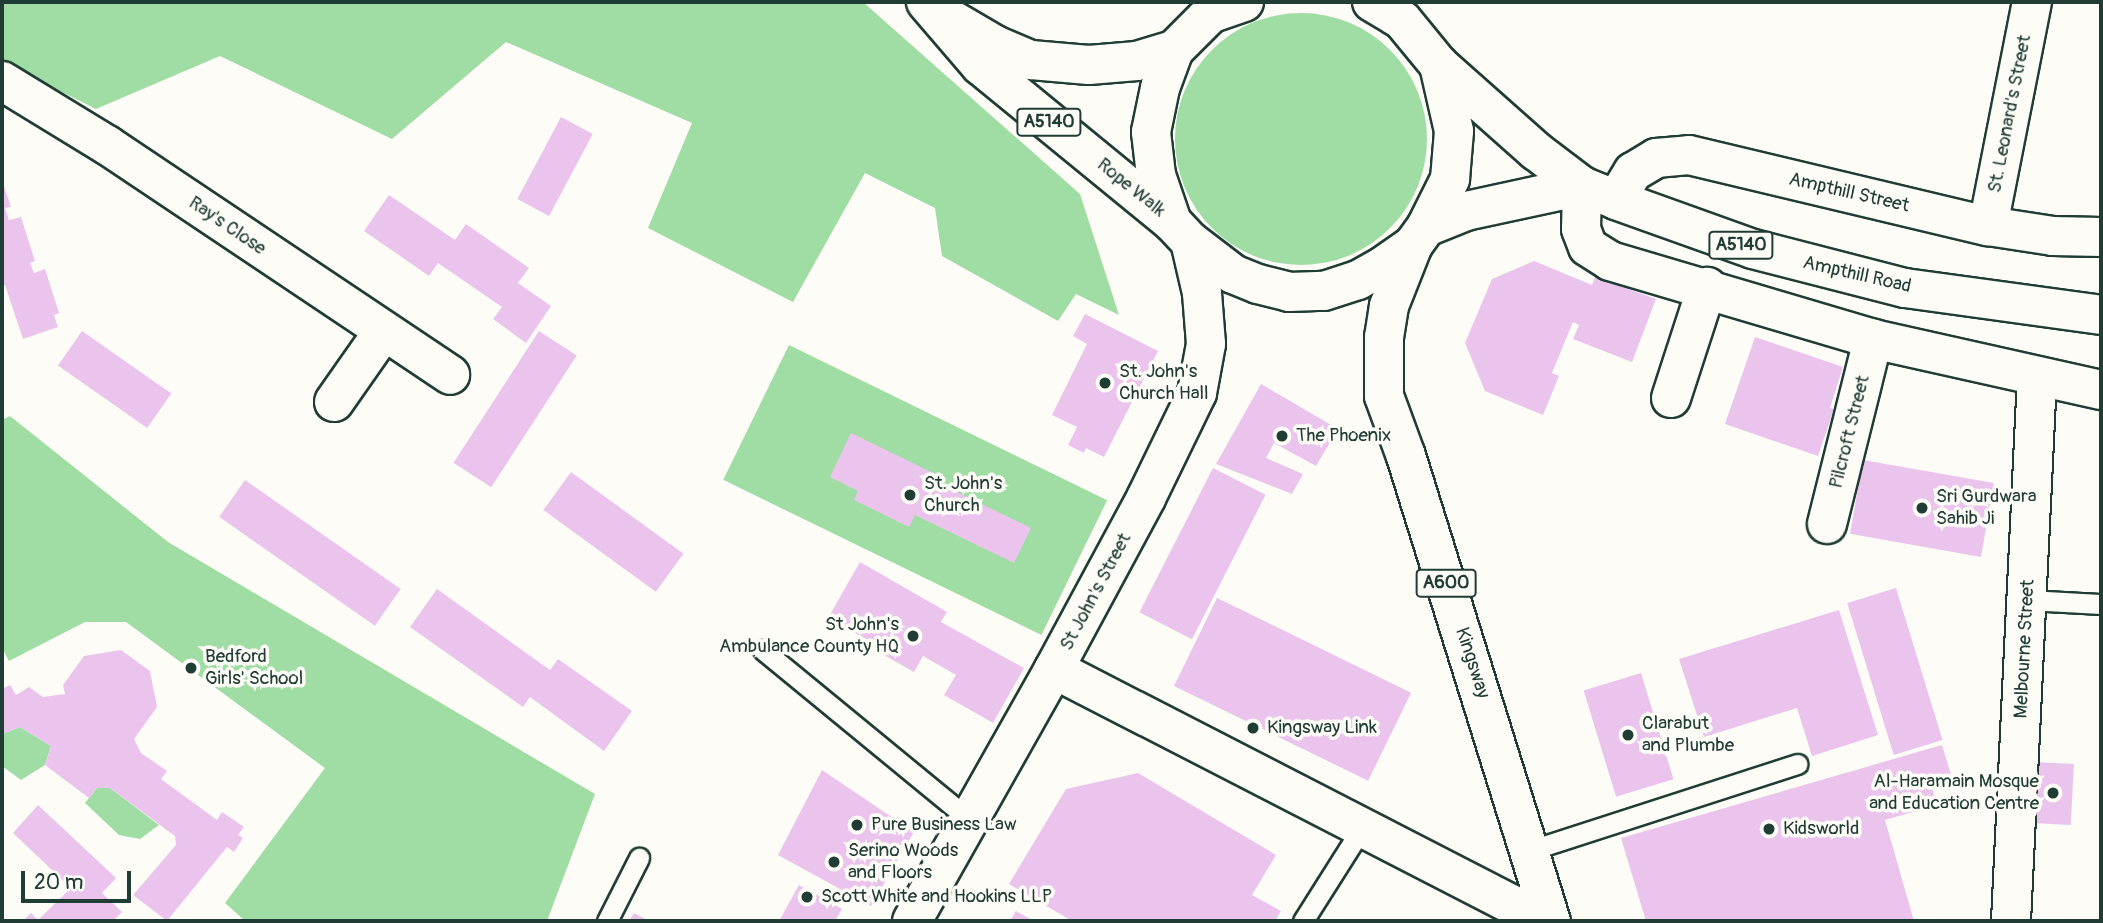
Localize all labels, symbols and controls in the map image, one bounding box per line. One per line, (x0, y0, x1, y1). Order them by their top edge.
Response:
street label: St. Leonard's Street (1984, 33, 2036, 195)
road number: A5140 (1016, 107, 1082, 136)
street label: Rope Walk (1092, 154, 1170, 222)
street label: Ampthill Street (1787, 168, 1911, 218)
street label: Ray's Close (184, 192, 270, 260)
road number: A5140 (1708, 230, 1774, 260)
street label: Ampthill Road (1801, 251, 1913, 299)
place label: St. John's Church Hall (1119, 361, 1209, 405)
street label: Pilcroft Street (1825, 373, 1875, 491)
marker: St. John's Church Hall (1097, 375, 1113, 391)
place label: The Phoenix (1296, 425, 1391, 447)
marker: The Phoenix (1274, 428, 1290, 444)
place label: St. John's Church (924, 473, 1002, 517)
place label: Sri Gurdwara Sahib Ji (1936, 486, 2037, 530)
marker: St. John's Church (902, 487, 918, 503)
marker: Sri Gurdwara Sahib Ji (1914, 500, 1930, 516)
street label: St John's Street (1055, 529, 1137, 655)
road number: A600 (1414, 568, 1478, 598)
street label: Melbourne Street (2010, 579, 2040, 719)
place label: St John's Ambulance County HQ (719, 614, 899, 658)
street label: Kingsway (1450, 625, 1494, 701)
marker: St John's Ambulance County HQ (905, 628, 921, 644)
place label: Bedford Girls' School (205, 646, 303, 690)
marker: Bedford Girls' School (183, 660, 199, 676)
place label: Clarabut and Plumbe (1642, 713, 1734, 757)
place label: Kingsway Link (1267, 717, 1377, 739)
marker: Kingsway Link (1245, 720, 1261, 736)
marker: Clarabut and Plumbe (1620, 727, 1636, 743)
place label: Al-Haramain Mosque and Education Centre (1869, 771, 2039, 815)
marker: Al-Haramain Mosque and Education Centre (2045, 785, 2061, 801)
place label: Pure Business Law (871, 814, 1017, 836)
marker: Pure Business Law (849, 817, 865, 833)
place label: Kidsworld (1783, 818, 1859, 840)
marker: Kidsworld (1761, 821, 1777, 837)
place label: Serino Woods and Floors (848, 840, 958, 884)
marker: Serino Woods and Floors (826, 854, 842, 870)
scale bar (24, 856, 135, 900)
text: 20 m (34, 869, 83, 896)
place label: Scott White and Hookins LLP (821, 886, 1052, 908)
marker: Scott White and Hookins LLP (799, 889, 815, 905)

